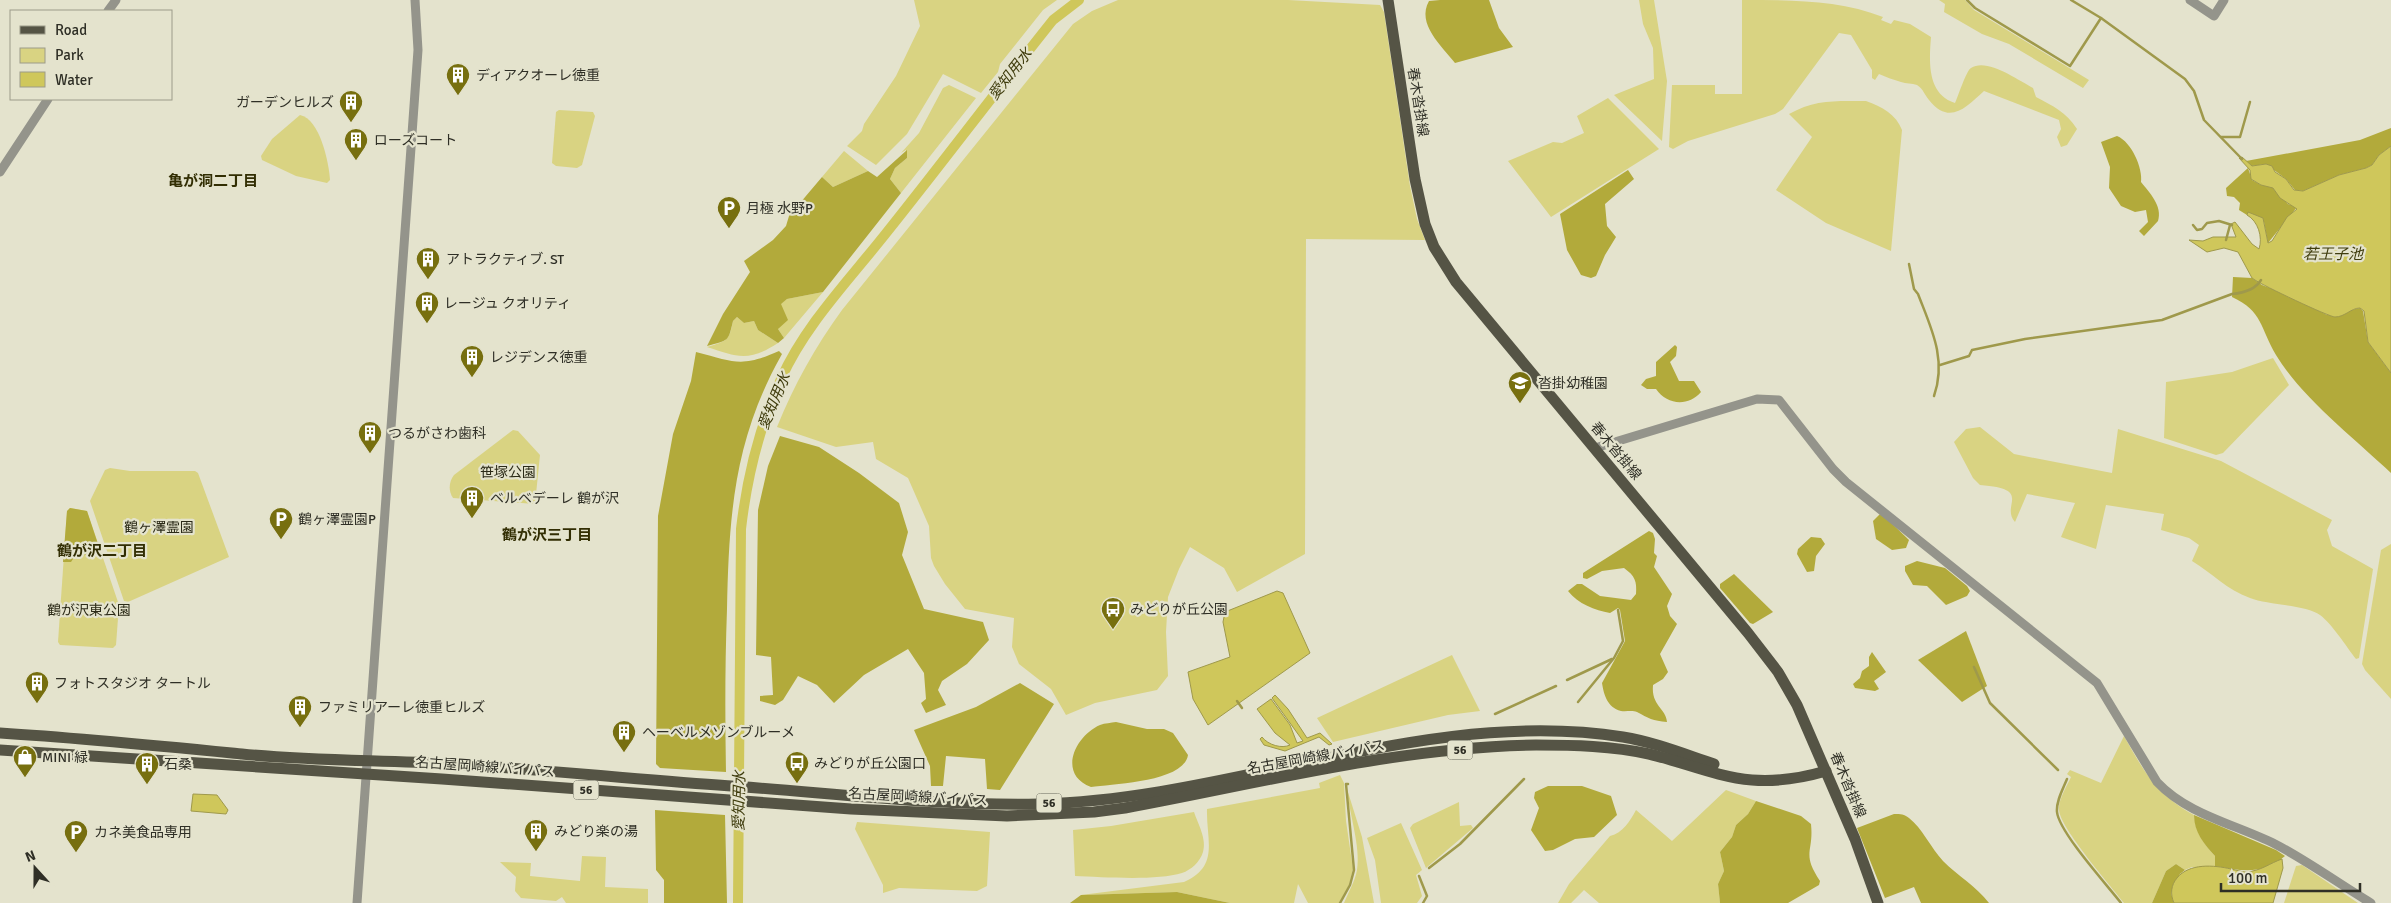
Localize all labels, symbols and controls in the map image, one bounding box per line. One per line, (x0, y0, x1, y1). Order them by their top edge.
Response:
legend (10, 10, 172, 100)
text: Road (55, 21, 87, 39)
water label: 愛知用水 (984, 43, 1037, 103)
text: Park (55, 46, 84, 64)
building icon: ディアクオーレ徳重 (445, 62, 471, 96)
street label: 春木沓掛線 (1404, 66, 1432, 138)
place label: ディアクオーレ徳重 (476, 67, 600, 84)
text: Water (55, 71, 93, 89)
building icon: ガーデンヒルズ (338, 89, 364, 123)
place label: ガーデンヒルズ (236, 94, 334, 111)
building icon: ローズコート (343, 127, 369, 161)
place label: ローズコート (374, 132, 457, 149)
district label: 亀が洞二丁目 (168, 172, 258, 190)
parking icon: 月極 水野P (716, 195, 742, 229)
place label: 月極 水野P (746, 200, 813, 217)
water label: 若王子池 (2303, 245, 2365, 263)
building icon: アトラクティブ. ST (415, 246, 441, 280)
place label: アトラクティブ. ST (446, 251, 564, 268)
building icon: レージュ クオリティ (414, 290, 440, 324)
place label: レージュ クオリティ (444, 295, 571, 312)
building icon: レジデンス徳重 (459, 344, 485, 378)
place label: レジデンス徳重 (490, 349, 588, 366)
water label: 愛知用水 (754, 368, 795, 432)
school or university icon: 沓掛幼稚園 (1507, 370, 1533, 404)
place label: 沓掛幼稚園 (1538, 375, 1608, 392)
street label: 春木沓掛線 (1587, 419, 1645, 483)
building icon: つるがさわ歯科 (357, 420, 383, 454)
place label: つるがさわ歯科 (388, 425, 486, 442)
park label: 笹塚公園 (480, 464, 536, 481)
building icon: ベルベデーレ 鶴が沢 (459, 485, 485, 519)
place label: ベルベデーレ 鶴が沢 (490, 490, 619, 507)
parking icon: 鶴ヶ澤霊園P (268, 506, 294, 540)
place label: 鶴ヶ澤霊園P (298, 511, 376, 528)
park label: 鶴ヶ澤霊園 (124, 519, 194, 536)
district label: 鶴が沢三丁目 (502, 526, 592, 544)
district label: 鶴が沢二丁目 (57, 542, 147, 560)
bus stop icon: みどりが丘公園 (1100, 596, 1126, 630)
place label: みどりが丘公園 (1130, 601, 1228, 618)
park label: 鶴が沢東公園 (47, 602, 131, 619)
building icon: フォトスタジオ タートル (24, 670, 50, 704)
place label: フォトスタジオ タートル (54, 675, 211, 692)
building icon: ファミリアーレ徳重ヒルズ (287, 694, 313, 728)
place label: ファミリアーレ徳重ヒルズ (318, 699, 485, 716)
building icon: ヘーベルメゾンブルーメ (611, 719, 637, 753)
place label: ヘーベルメゾンブルーメ (642, 724, 795, 741)
street label: 名古屋岡崎線バイパス (1246, 736, 1386, 778)
road number: 56 (1448, 740, 1472, 760)
shop icon: MINI 緑 (12, 744, 38, 778)
place label: MINI 緑 (42, 749, 88, 766)
street label: 春木沓掛線 (1827, 749, 1869, 821)
bus stop icon: みどりが丘公園口 (784, 750, 810, 784)
building icon: 石桑 (134, 751, 160, 785)
street label: 名古屋岡崎線バイパス (415, 754, 555, 780)
place label: みどりが丘公園口 (814, 755, 926, 772)
place label: 石桑 (164, 756, 192, 773)
water label: 愛知用水 (729, 769, 749, 831)
road number: 56 (574, 780, 598, 800)
street label: 名古屋岡崎線バイパス (848, 785, 988, 809)
road number: 56 (1036, 794, 1062, 812)
building icon: みどり楽の湯 (523, 818, 549, 852)
parking icon: カネ美食品専用 (63, 819, 89, 853)
place label: みどり楽の湯 (554, 823, 638, 840)
place label: カネ美食品専用 (94, 824, 192, 841)
north arrow (10, 843, 60, 893)
text: N (23, 847, 38, 866)
scale bar (2221, 860, 2360, 892)
text: 100 m (2228, 869, 2268, 887)

